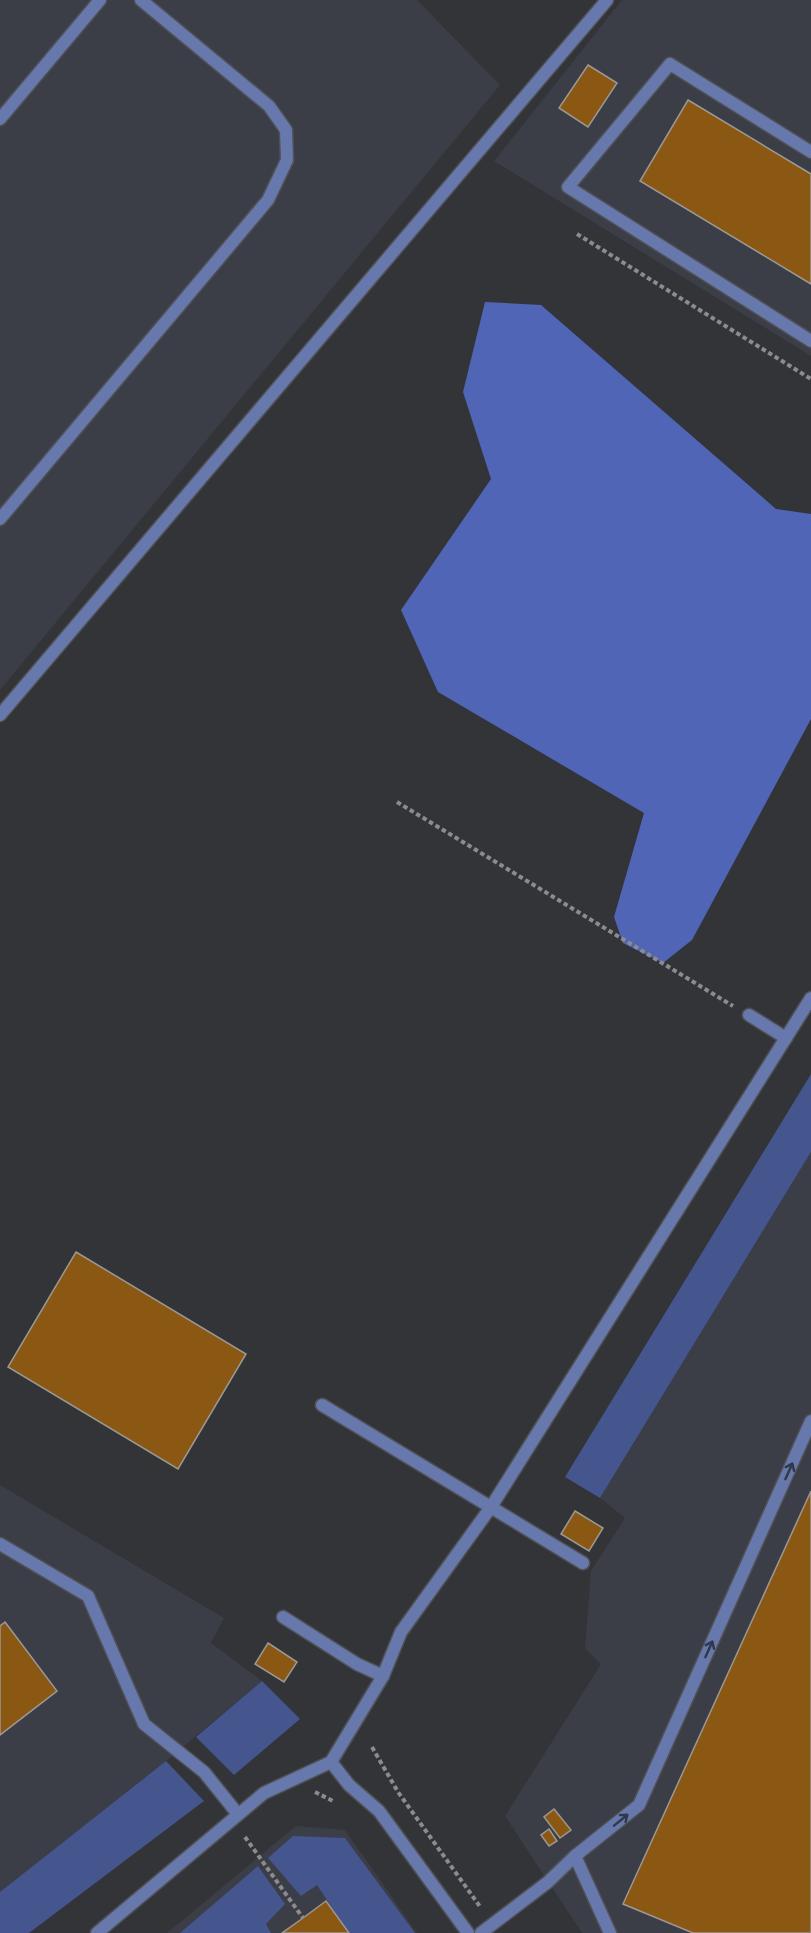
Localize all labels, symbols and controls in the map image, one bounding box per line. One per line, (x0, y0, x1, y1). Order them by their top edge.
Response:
one-way arrow (783, 1462, 795, 1480)
one-way arrow (704, 1640, 715, 1658)
one-way arrow (612, 1813, 628, 1826)

